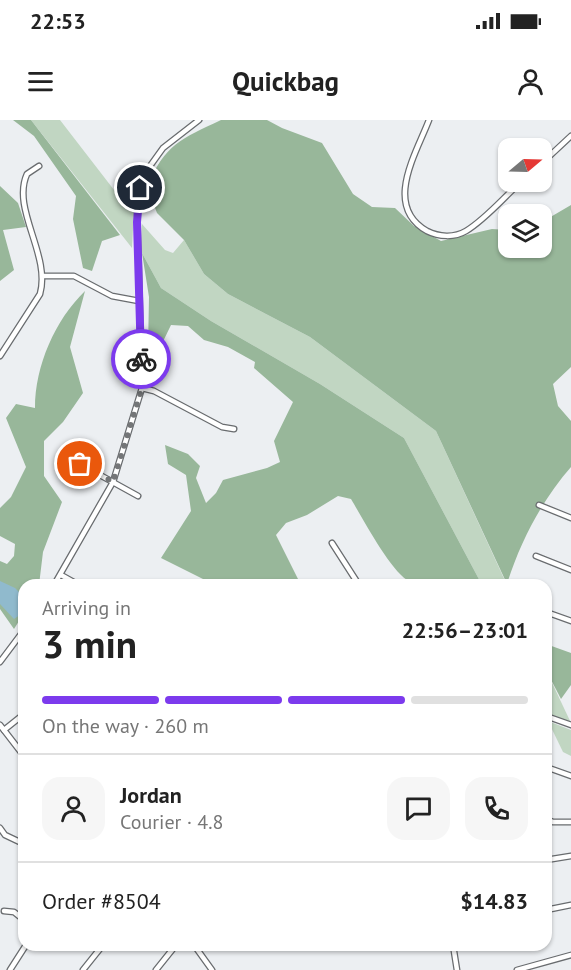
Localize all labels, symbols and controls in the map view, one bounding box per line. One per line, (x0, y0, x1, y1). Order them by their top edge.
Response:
text: 22:53 (30, 7, 86, 35)
text: Quickbag (232, 64, 339, 98)
icon: menu (24, 65, 57, 98)
icon: person (514, 65, 547, 98)
north arrow (498, 138, 552, 192)
map controls (498, 138, 552, 258)
pin (114, 162, 165, 213)
icon: home (123, 171, 156, 204)
button: layers (498, 204, 552, 258)
courier (111, 329, 171, 389)
icon: bike (125, 343, 158, 376)
pin (54, 438, 105, 489)
icon: bag (63, 447, 96, 480)
text: Arriving in (42, 595, 131, 621)
text: 22:56–23:01 (402, 616, 528, 644)
text: 3 min (42, 618, 137, 669)
text: On the way · 260 m (42, 713, 209, 739)
button: person (42, 777, 105, 840)
button: chat (387, 777, 450, 840)
button: phone (465, 777, 528, 840)
text: Jordan (120, 781, 182, 809)
text: Courier · 4.8 (120, 809, 223, 835)
text: Order #8504 (42, 887, 161, 915)
text: $14.83 (460, 887, 528, 915)

